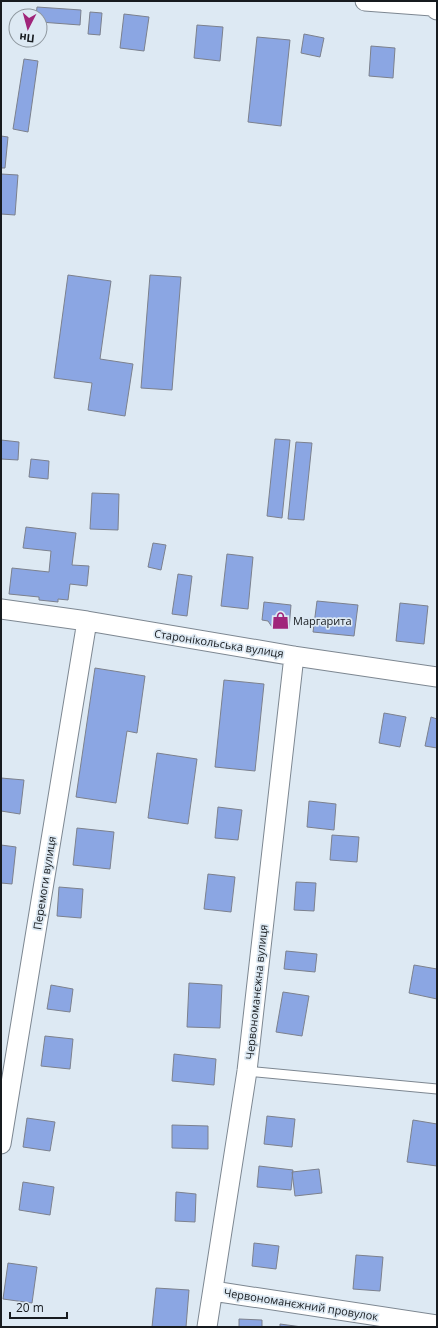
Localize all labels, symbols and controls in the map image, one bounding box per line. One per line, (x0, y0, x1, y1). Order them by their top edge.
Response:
north arrow (8, 8, 48, 48)
text: Пн (18, 30, 35, 47)
shop icon: Маргарита (270, 610, 290, 630)
place label: Маргарита (293, 613, 352, 628)
street label: Старонікольська вулиця (153, 625, 285, 661)
street label: Перемоги вулиця (29, 835, 59, 931)
street label: Червономанєжна вулиця (241, 924, 271, 1060)
street label: Червономанєжний провулок (223, 1284, 380, 1324)
scale bar (10, 1294, 67, 1320)
text: 20 m (16, 1299, 44, 1316)

